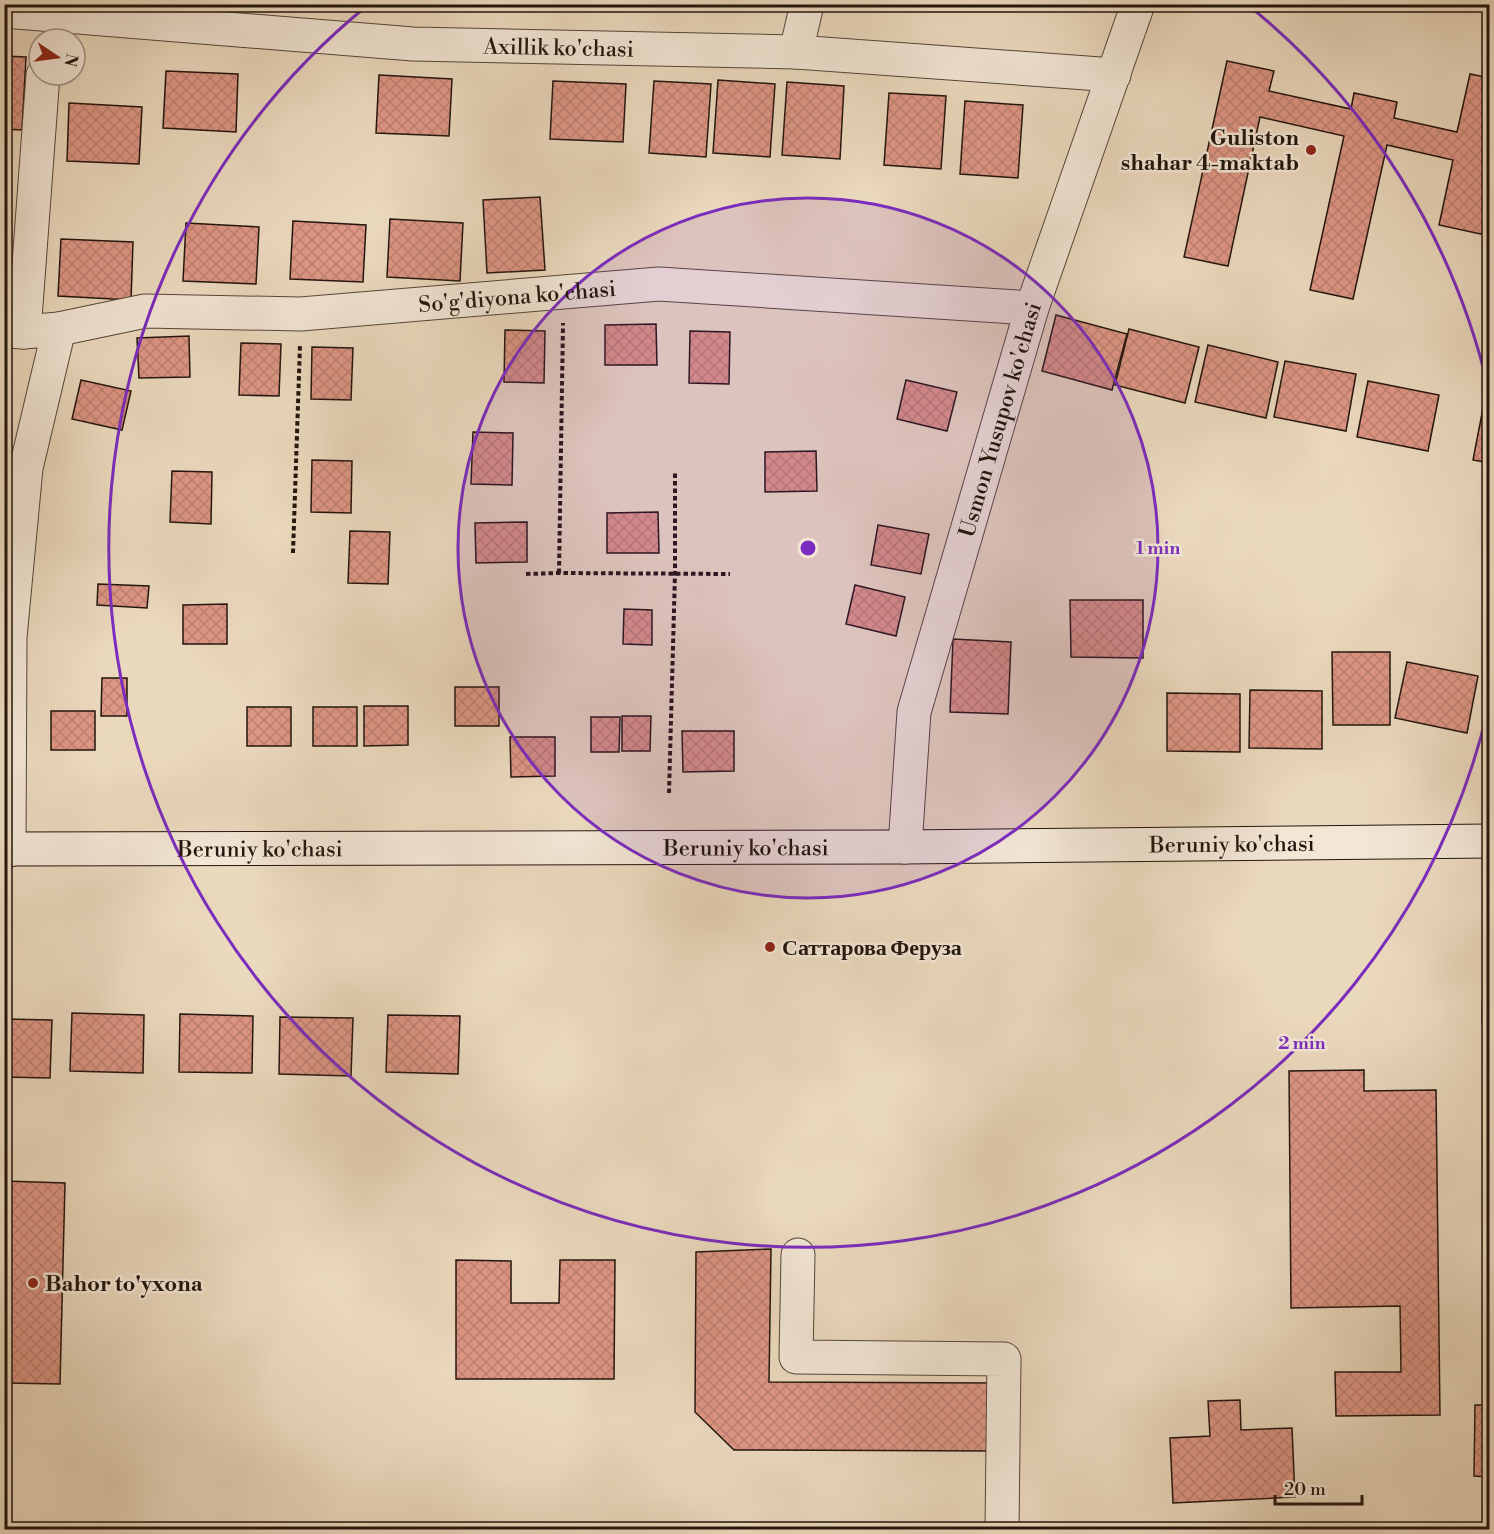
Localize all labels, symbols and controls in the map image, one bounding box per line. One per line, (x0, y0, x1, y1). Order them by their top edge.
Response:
north arrow (27, 27, 87, 87)
street label: Axillik ko'chasi (482, 33, 634, 64)
text: N (59, 52, 82, 69)
place label: Guliston shahar 4-maktab (1121, 125, 1299, 177)
marker: Guliston shahar 4-maktab (1304, 143, 1318, 157)
street label: So'g'diyona ko'chasi (417, 276, 617, 319)
street label: Usmon Yusupov ko'chasi (954, 299, 1048, 541)
text: 1 min (1136, 537, 1180, 560)
centre of rings (798, 538, 818, 558)
street label: Beruniy ko'chasi (1148, 831, 1315, 860)
street label: Beruniy ko'chasi (662, 835, 829, 863)
street label: Beruniy ko'chasi (176, 836, 343, 864)
place label: Саттарова Феруза (782, 935, 962, 962)
marker: Саттарова Феруза (763, 940, 777, 954)
text: 2 min (1278, 1032, 1326, 1055)
place label: Bahor to'yxona (45, 1271, 204, 1298)
marker: Bahor to'yxona (26, 1276, 40, 1290)
scale bar (1275, 1468, 1362, 1506)
text: 20 m (1284, 1478, 1326, 1501)

